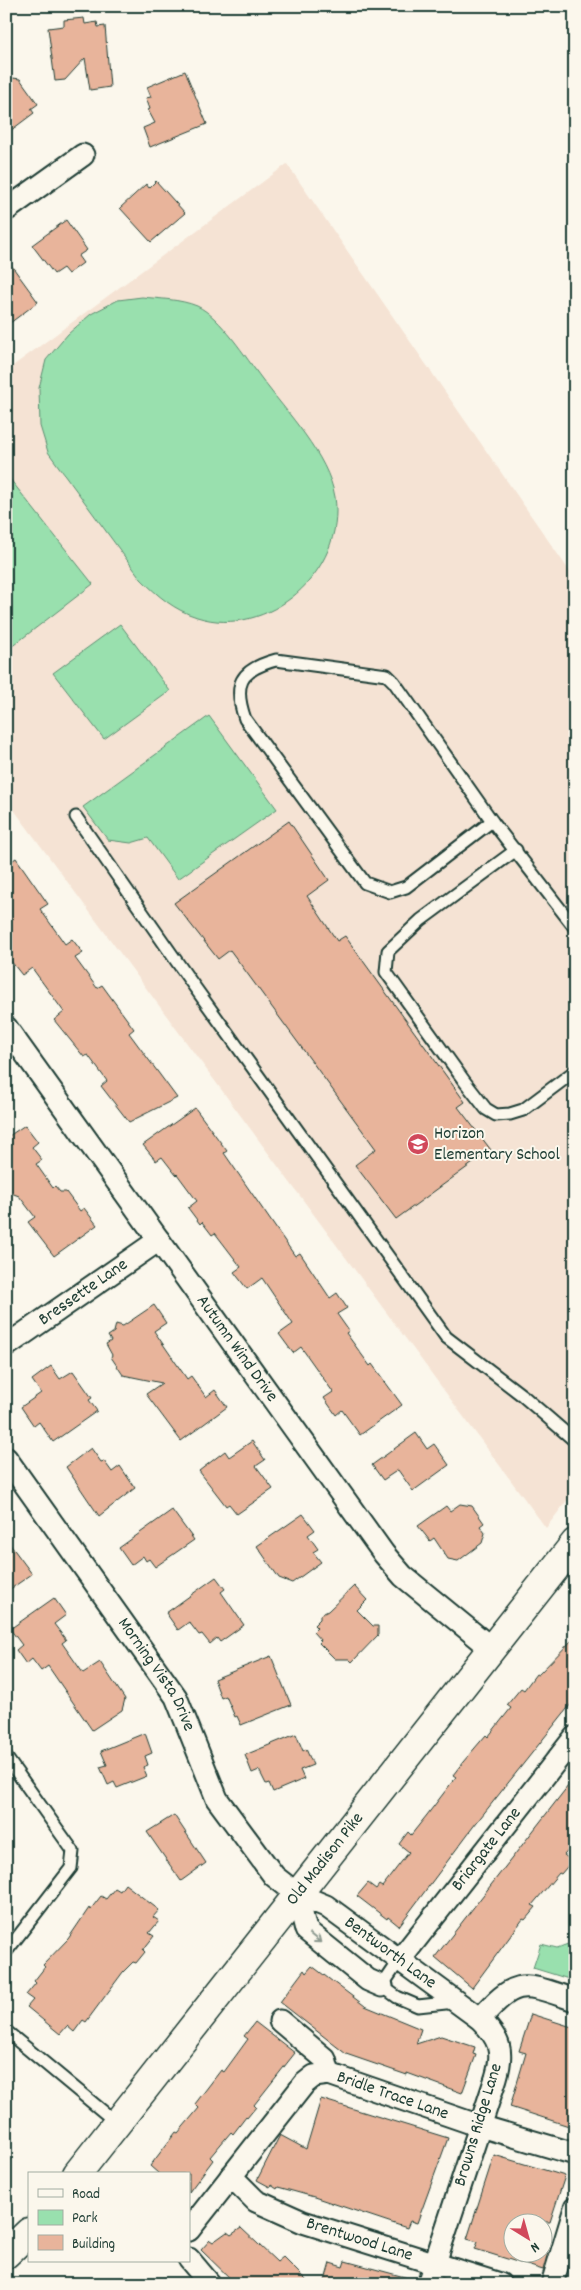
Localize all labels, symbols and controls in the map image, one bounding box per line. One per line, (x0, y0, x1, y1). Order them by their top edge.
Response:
place label: Horizon Elementary School (434, 1122, 561, 1168)
school or university icon: Horizon Elementary School (406, 1132, 430, 1156)
street label: Bressette Lane (34, 1253, 133, 1332)
street label: Autumn Wind Drive (190, 1290, 284, 1407)
street label: Morning Vista Drive (111, 1613, 201, 1735)
street label: Briargate Lane (446, 1802, 528, 1897)
street label: Old Madison Pike (281, 1807, 370, 1911)
street label: Bentworth Lane (339, 1911, 441, 1995)
one-way arrow (308, 1932, 321, 1943)
street label: Browns Ridge Lane (448, 2060, 510, 2190)
street label: Bridle Trace Lane (333, 2065, 452, 2127)
legend (28, 2172, 190, 2262)
text: Road (72, 2184, 100, 2206)
text: Park (72, 2208, 98, 2230)
street label: Brentwood Lane (303, 2211, 416, 2268)
north arrow (504, 2212, 554, 2262)
text: Building (72, 2234, 115, 2256)
text: N (526, 2237, 543, 2257)

